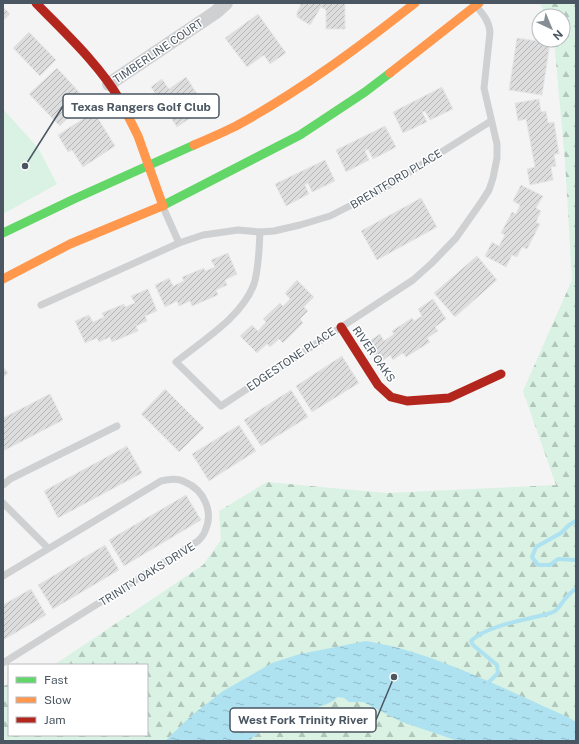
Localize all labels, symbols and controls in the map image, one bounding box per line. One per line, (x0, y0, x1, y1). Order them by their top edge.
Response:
north arrow (531, 8, 571, 48)
street label: TIMBERLINE COURT (111, 16, 205, 85)
text: N (551, 28, 565, 42)
callout: Texas Rangers Golf Club (63, 94, 219, 118)
text: Texas Rangers Golf Club (71, 100, 211, 114)
street label: BRENTFORD PLACE (348, 147, 444, 211)
street label: RIVER OAKS (350, 324, 398, 384)
street label: EDGESTONE PLACE (244, 325, 338, 393)
street label: TRINITY OAKS DRIVE (97, 540, 197, 608)
legend (8, 664, 148, 736)
text: Fast (44, 673, 69, 687)
text: Slow (44, 693, 72, 707)
callout: West Fork Trinity River (230, 708, 376, 732)
text: Jam (44, 713, 66, 727)
text: West Fork Trinity River (238, 713, 368, 727)

